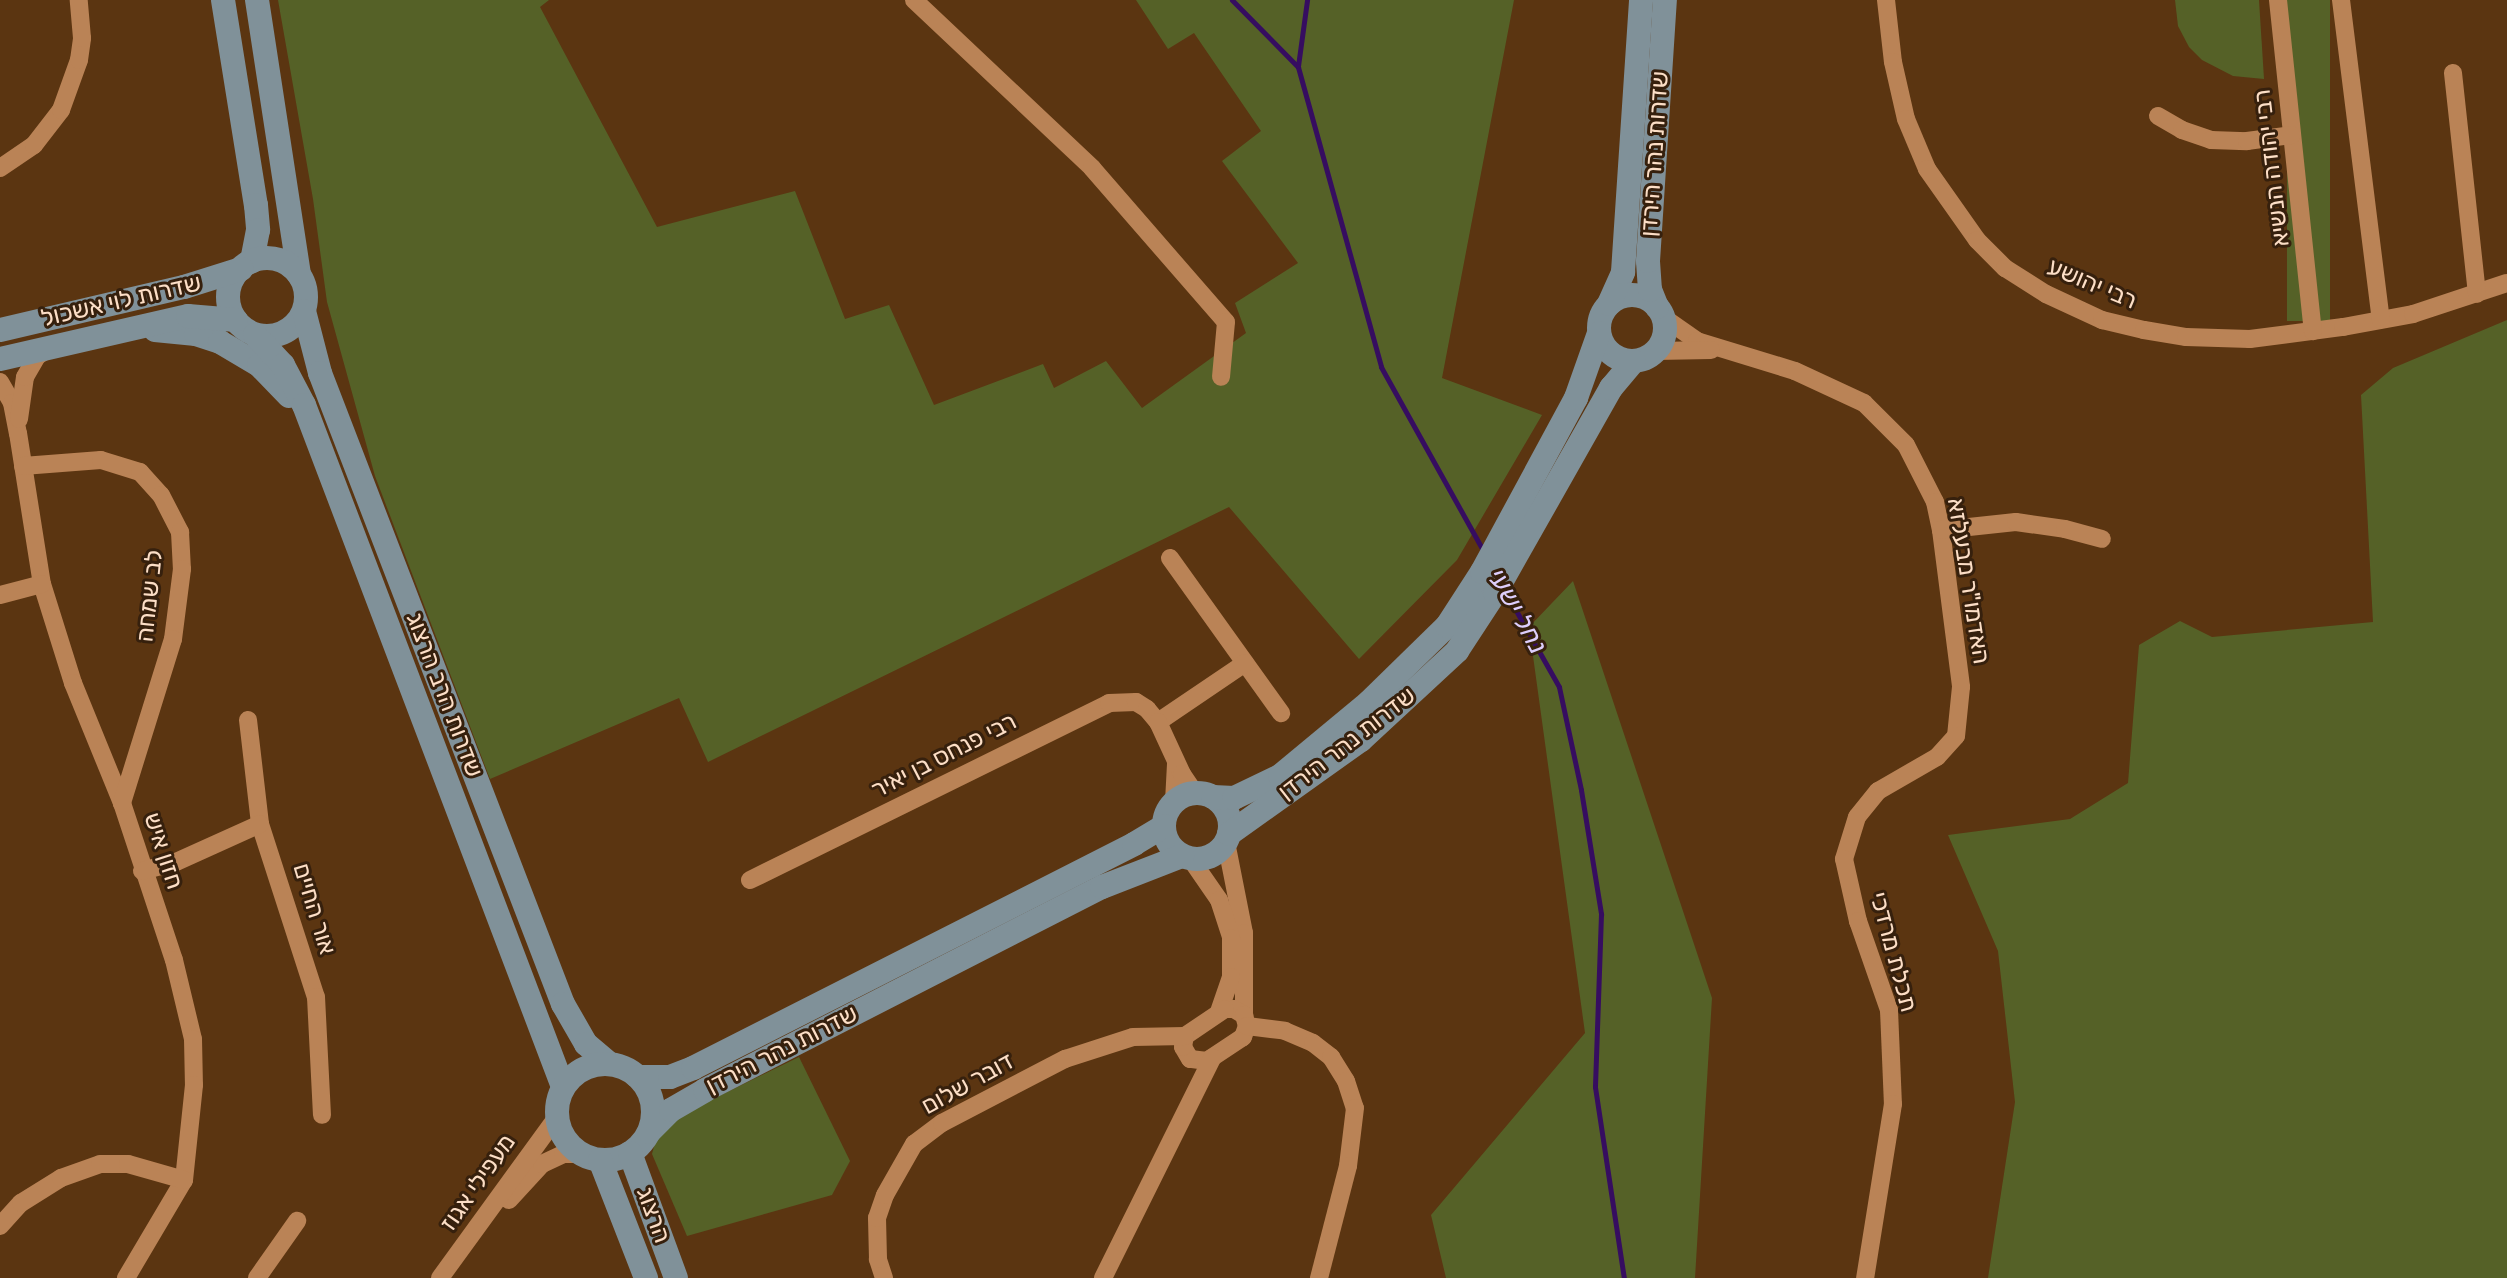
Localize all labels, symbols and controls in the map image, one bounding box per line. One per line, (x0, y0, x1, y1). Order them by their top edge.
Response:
street label: שדרות נהר הירדן (1635, 70, 1675, 238)
street label: רבי יהודה הנשיא (2248, 88, 2296, 248)
street label: רבי יהושע (2043, 252, 2141, 316)
street label: שדרות לוי אשכול (38, 269, 204, 333)
street label: האדמו"ר מבעלזא (1941, 496, 1995, 666)
street label: לב שמחה (131, 548, 169, 644)
water label: נחל ישעי (1481, 563, 1553, 659)
street label: שדרות הרב הרצוג (399, 609, 489, 781)
street label: שדרות נהר הירדן (1272, 681, 1422, 807)
street label: רבי פנחס בן יאיר (867, 707, 1021, 805)
street label: חזון איש (137, 809, 189, 893)
street label: אור החיים (286, 860, 342, 958)
street label: תכלת מרדכי (1863, 889, 1923, 1015)
street label: שדרות נהר הירדן (701, 999, 863, 1101)
street label: דובר שלום (917, 1047, 1019, 1121)
street label: מעפילי אגוז (434, 1129, 522, 1237)
street label: הרצוג (630, 1183, 676, 1247)

